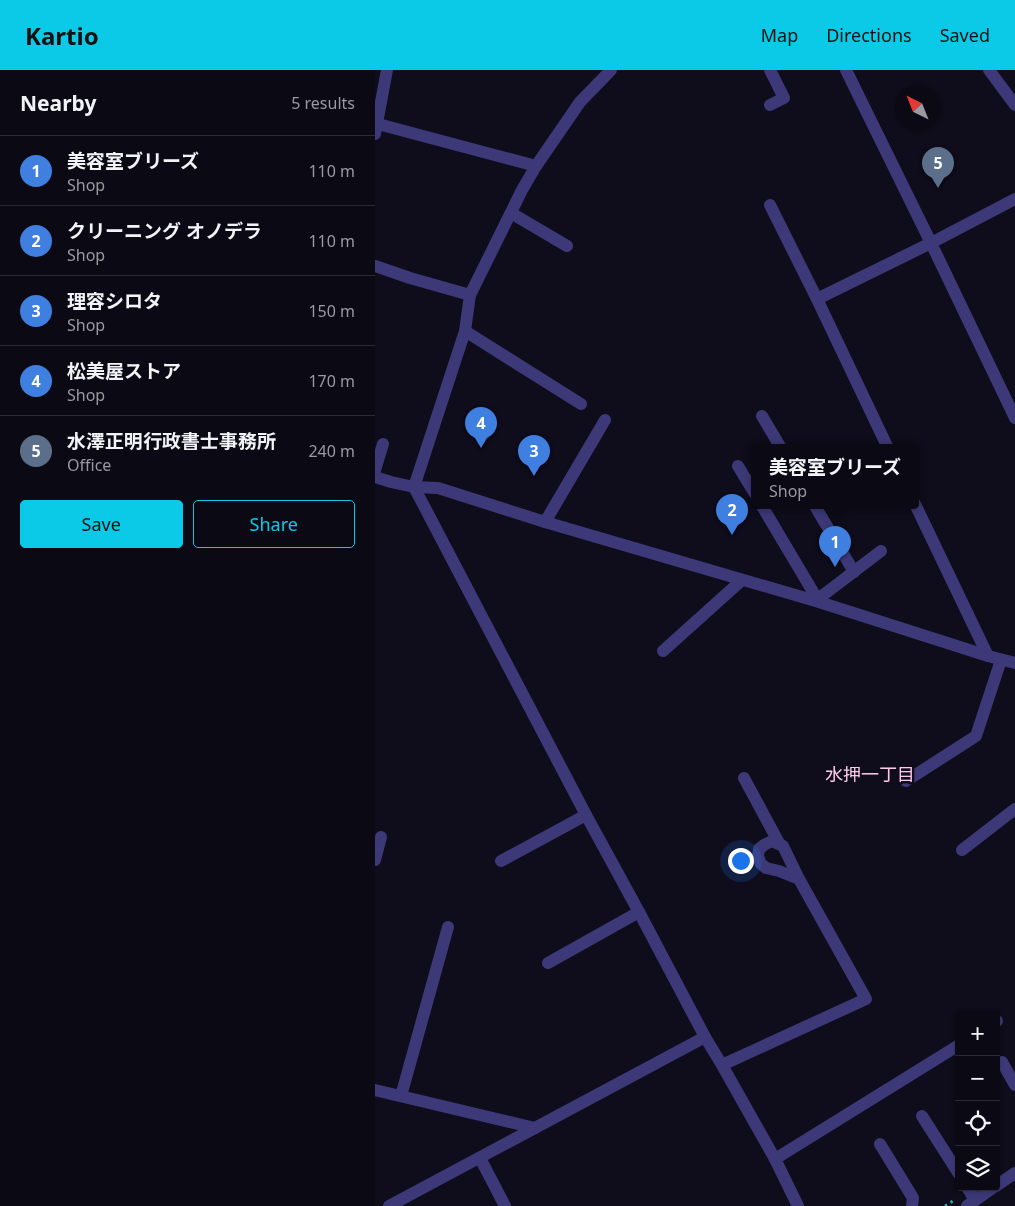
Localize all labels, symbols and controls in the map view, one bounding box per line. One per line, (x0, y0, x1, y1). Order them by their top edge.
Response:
text: Kartio (25, 19, 99, 52)
text: Map (761, 23, 798, 47)
text: Directions (826, 23, 912, 47)
text: Saved (940, 23, 990, 47)
north arrow (895, 85, 940, 130)
text: Nearby (20, 89, 96, 117)
text: 5 results (291, 92, 355, 114)
pin: 5 (922, 147, 954, 188)
text: 美容室ブリーズ (67, 148, 199, 174)
text: 1 (31, 160, 41, 182)
text: 110 m (308, 160, 355, 182)
text: Shop (67, 174, 105, 196)
text: クリーニング オノデラ (67, 218, 262, 244)
text: 2 (31, 230, 41, 252)
text: 110 m (308, 230, 355, 252)
text: Shop (67, 244, 105, 266)
text: 理容シロタ (67, 288, 162, 314)
text: 3 (31, 300, 41, 322)
text: 150 m (308, 300, 355, 322)
text: Shop (67, 314, 105, 336)
text: 松美屋ストア (67, 358, 181, 384)
text: 4 (31, 370, 41, 392)
text: 170 m (308, 370, 355, 392)
text: Shop (67, 384, 105, 406)
pin: 4 (465, 407, 497, 448)
text: 水澤正明行政書士事務所 (67, 428, 276, 454)
pin: 3 (518, 435, 550, 476)
text: 5 (31, 440, 41, 462)
text: 240 m (308, 440, 355, 462)
popup (751, 444, 919, 509)
text: Office (67, 454, 111, 476)
text: 美容室ブリーズ (769, 454, 901, 480)
text: Shop (769, 480, 807, 502)
pin: 2 (716, 494, 748, 535)
button: Save (20, 500, 183, 548)
button: Share (193, 500, 355, 548)
pin: 1 (819, 526, 851, 567)
district label: 水押一丁目 (825, 762, 915, 786)
your location (728, 848, 754, 874)
map controls (955, 1011, 1000, 1191)
button: + (955, 1011, 1000, 1056)
button: − (955, 1056, 1000, 1101)
button: locate (955, 1101, 1000, 1146)
button: layers (955, 1146, 1000, 1191)

